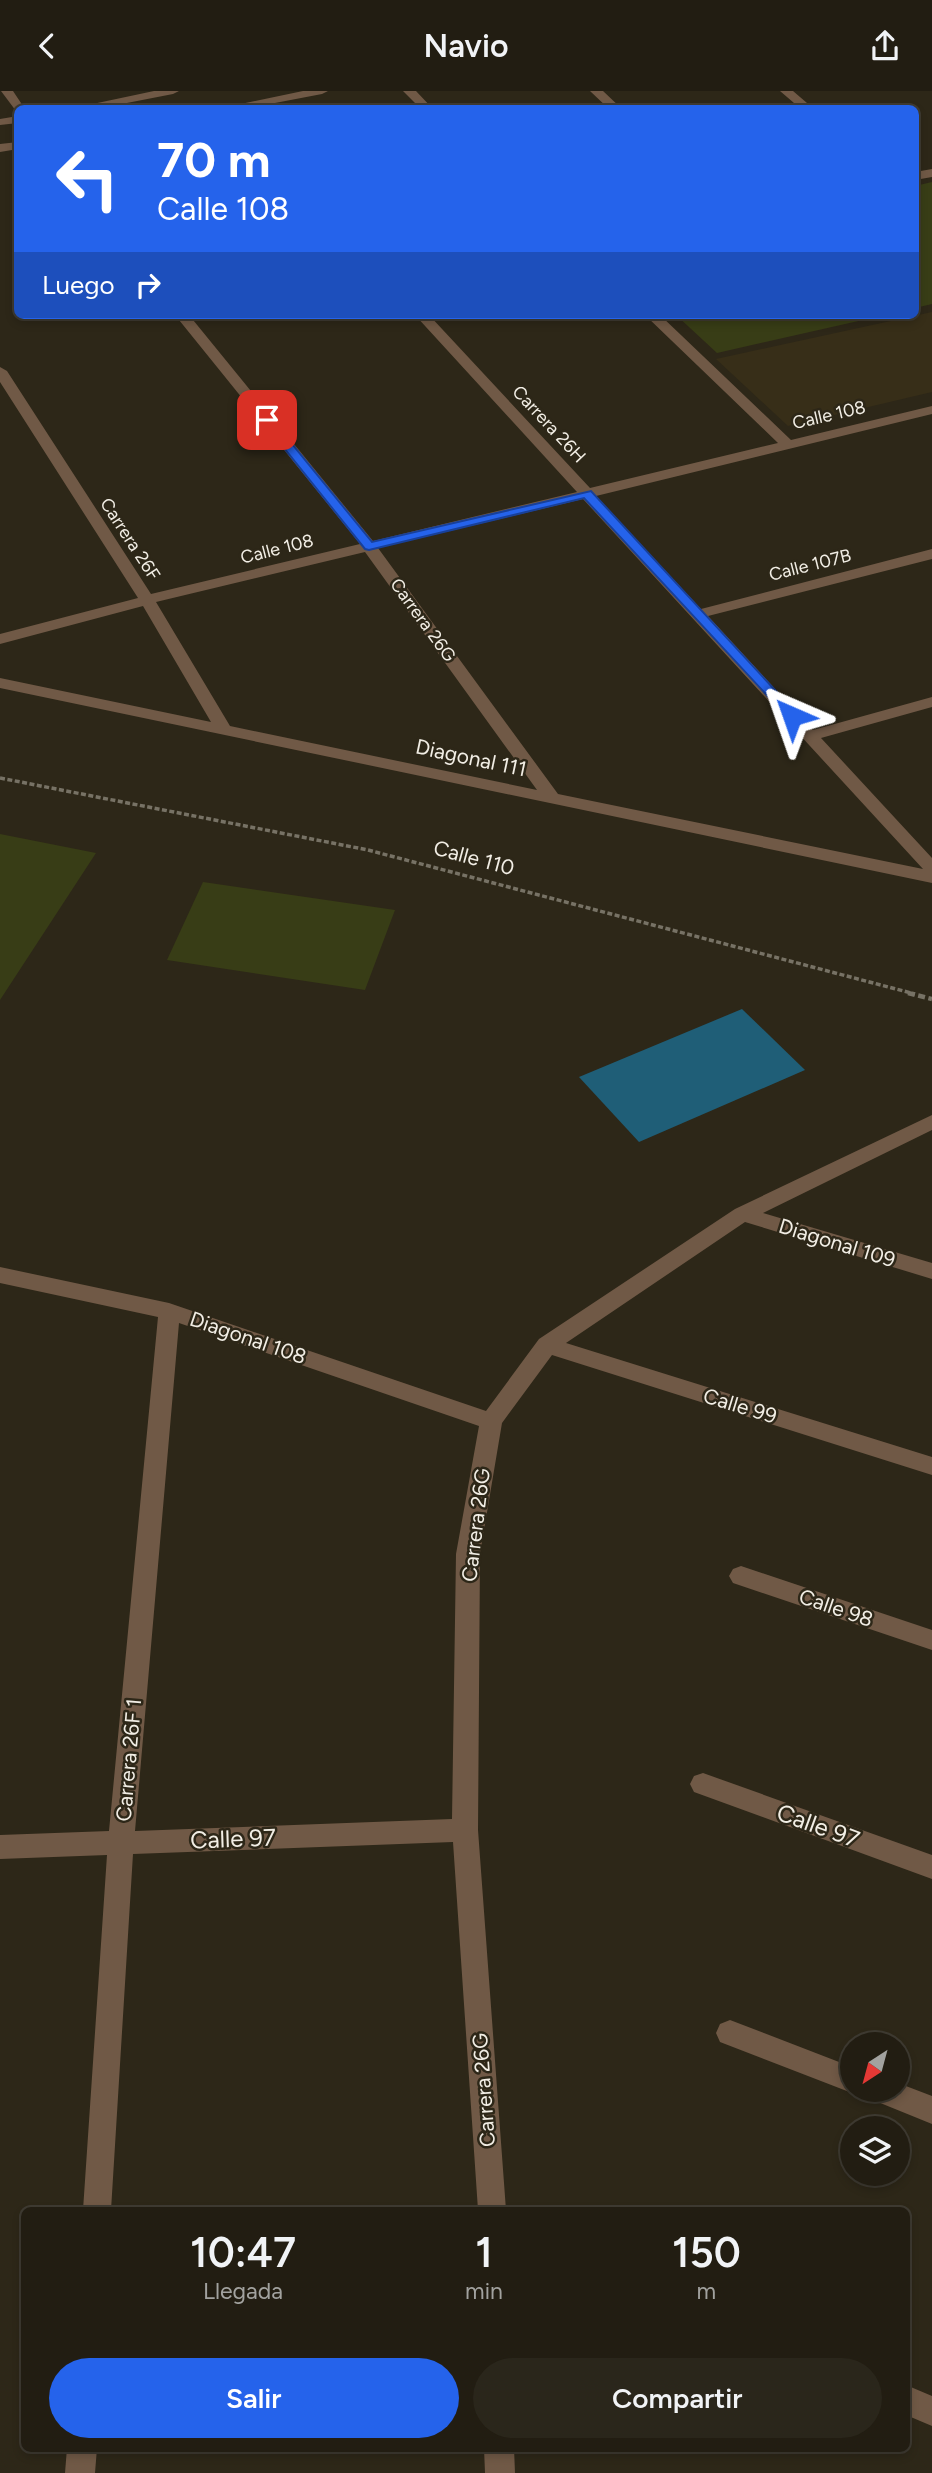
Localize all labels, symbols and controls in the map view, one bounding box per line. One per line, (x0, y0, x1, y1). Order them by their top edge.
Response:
icon: back (28, 27, 66, 65)
text: Navio (423, 27, 509, 65)
icon: share (866, 27, 904, 65)
text: 70 m (157, 130, 270, 189)
icon: left (42, 133, 133, 224)
text: Calle 108 (157, 190, 289, 228)
icon: right (129, 266, 167, 304)
text: Luego (42, 269, 115, 301)
street label: Carrera 26H (508, 381, 590, 467)
pin (237, 390, 297, 450)
street label: Calle 108 (790, 396, 868, 434)
icon: arrive (248, 401, 286, 439)
street label: Carrera 26F (95, 494, 165, 585)
street label: Calle 108 (238, 529, 316, 569)
street label: Calle 107B (767, 544, 853, 586)
street label: Carrera 26G (385, 574, 461, 666)
position arrow (755, 679, 829, 753)
street label: Diagonal 111 (413, 734, 529, 781)
street label: Calle 110 (431, 835, 517, 880)
street label: Diagonal 109 (776, 1213, 899, 1272)
street label: Diagonal 108 (187, 1306, 310, 1369)
street label: Calle 99 (700, 1383, 780, 1429)
street label: Carrera 26G (456, 1467, 495, 1583)
street label: Calle 98 (796, 1583, 876, 1632)
street label: Carrera 26F 1 (111, 1697, 146, 1823)
street label: Calle 97 (773, 1797, 863, 1854)
street label: Calle 97 (190, 1823, 276, 1854)
street label: Carrera 26G (467, 2032, 500, 2148)
north arrow (840, 2032, 910, 2102)
map controls (840, 2032, 910, 2186)
button: layers (840, 2116, 910, 2186)
text: 10:47 (190, 2227, 296, 2278)
text: 1 (475, 2227, 493, 2278)
text: 150 (672, 2227, 741, 2278)
text: Llegada (203, 2277, 283, 2305)
text: min (465, 2277, 503, 2305)
text: m (697, 2277, 716, 2305)
button: Salir (49, 2358, 459, 2438)
button: Compartir (473, 2358, 882, 2438)

